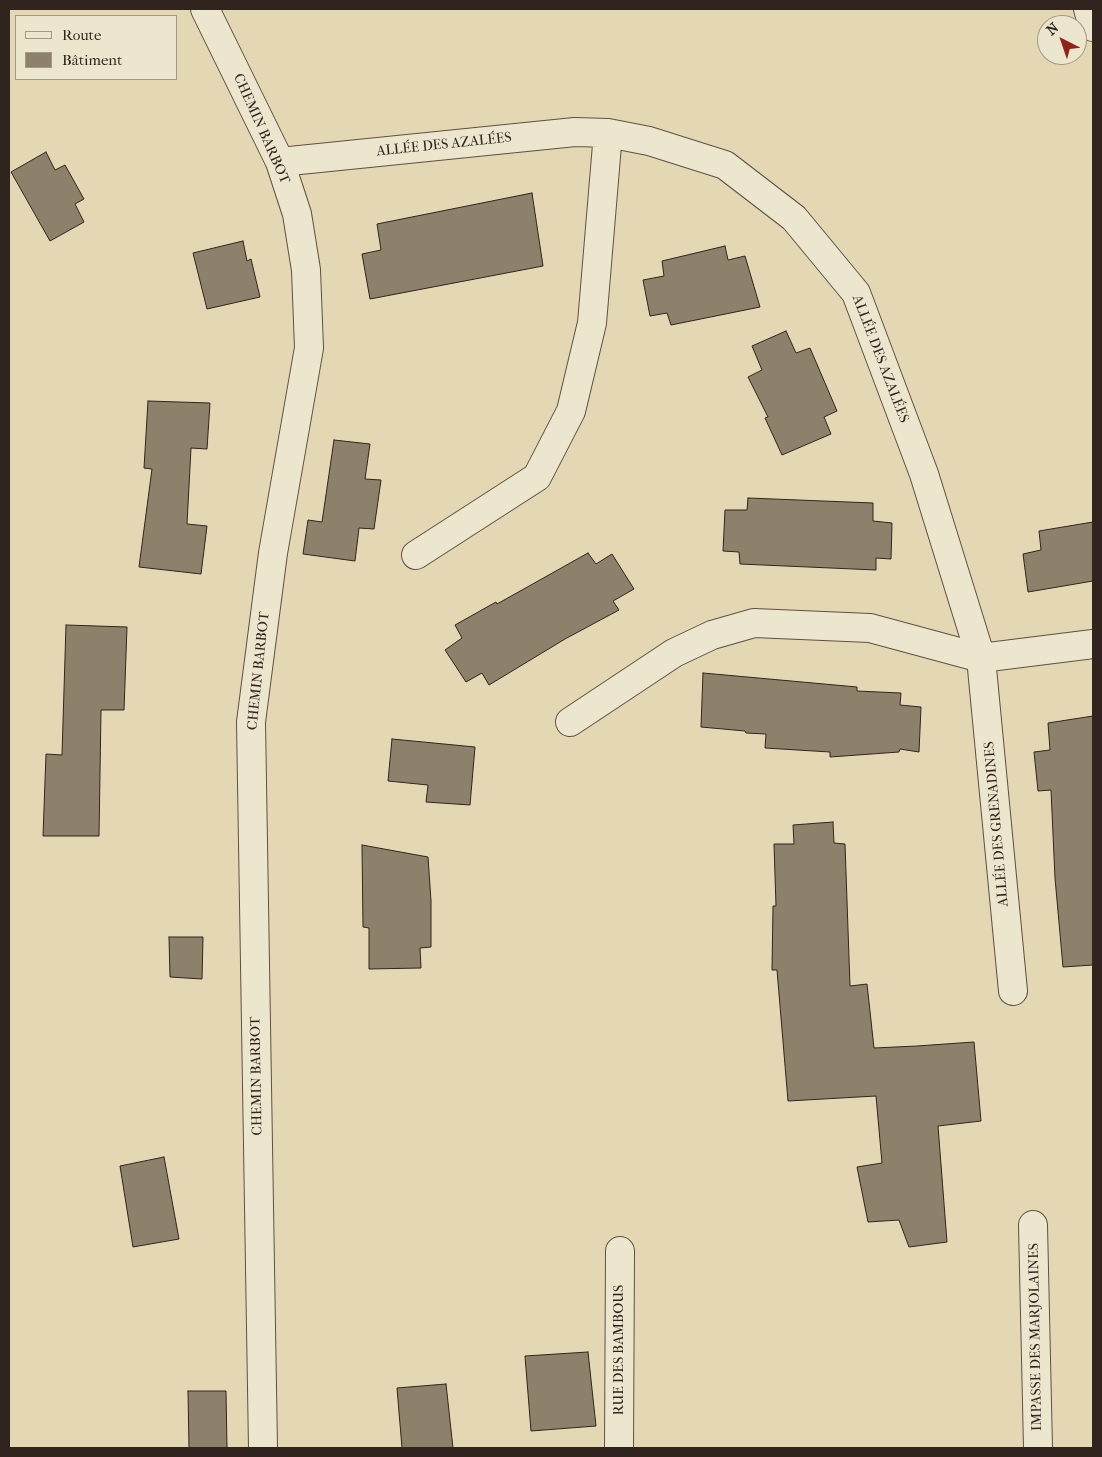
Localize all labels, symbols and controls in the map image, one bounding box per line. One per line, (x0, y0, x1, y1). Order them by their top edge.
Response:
legend (15, 15, 178, 80)
north arrow (1037, 15, 1087, 65)
text: N (1043, 19, 1062, 39)
text: Route (62, 26, 101, 44)
text: Bâtiment (62, 51, 122, 69)
street label: CHEMIN BARBOT (229, 71, 293, 187)
street label: ALLÉE DES AZALÉES (376, 130, 512, 160)
street label: ALLÉE DES AZALÉES (848, 293, 912, 425)
street label: CHEMIN BARBOT (244, 611, 274, 731)
street label: ALLÉE DES GRENADINES (981, 741, 1013, 907)
street label: CHEMIN BARBOT (248, 1016, 266, 1136)
street label: IMPASSE DES MARJOLAINES (1026, 1243, 1046, 1431)
street label: RUE DES BAMBOUS (612, 1285, 628, 1415)

